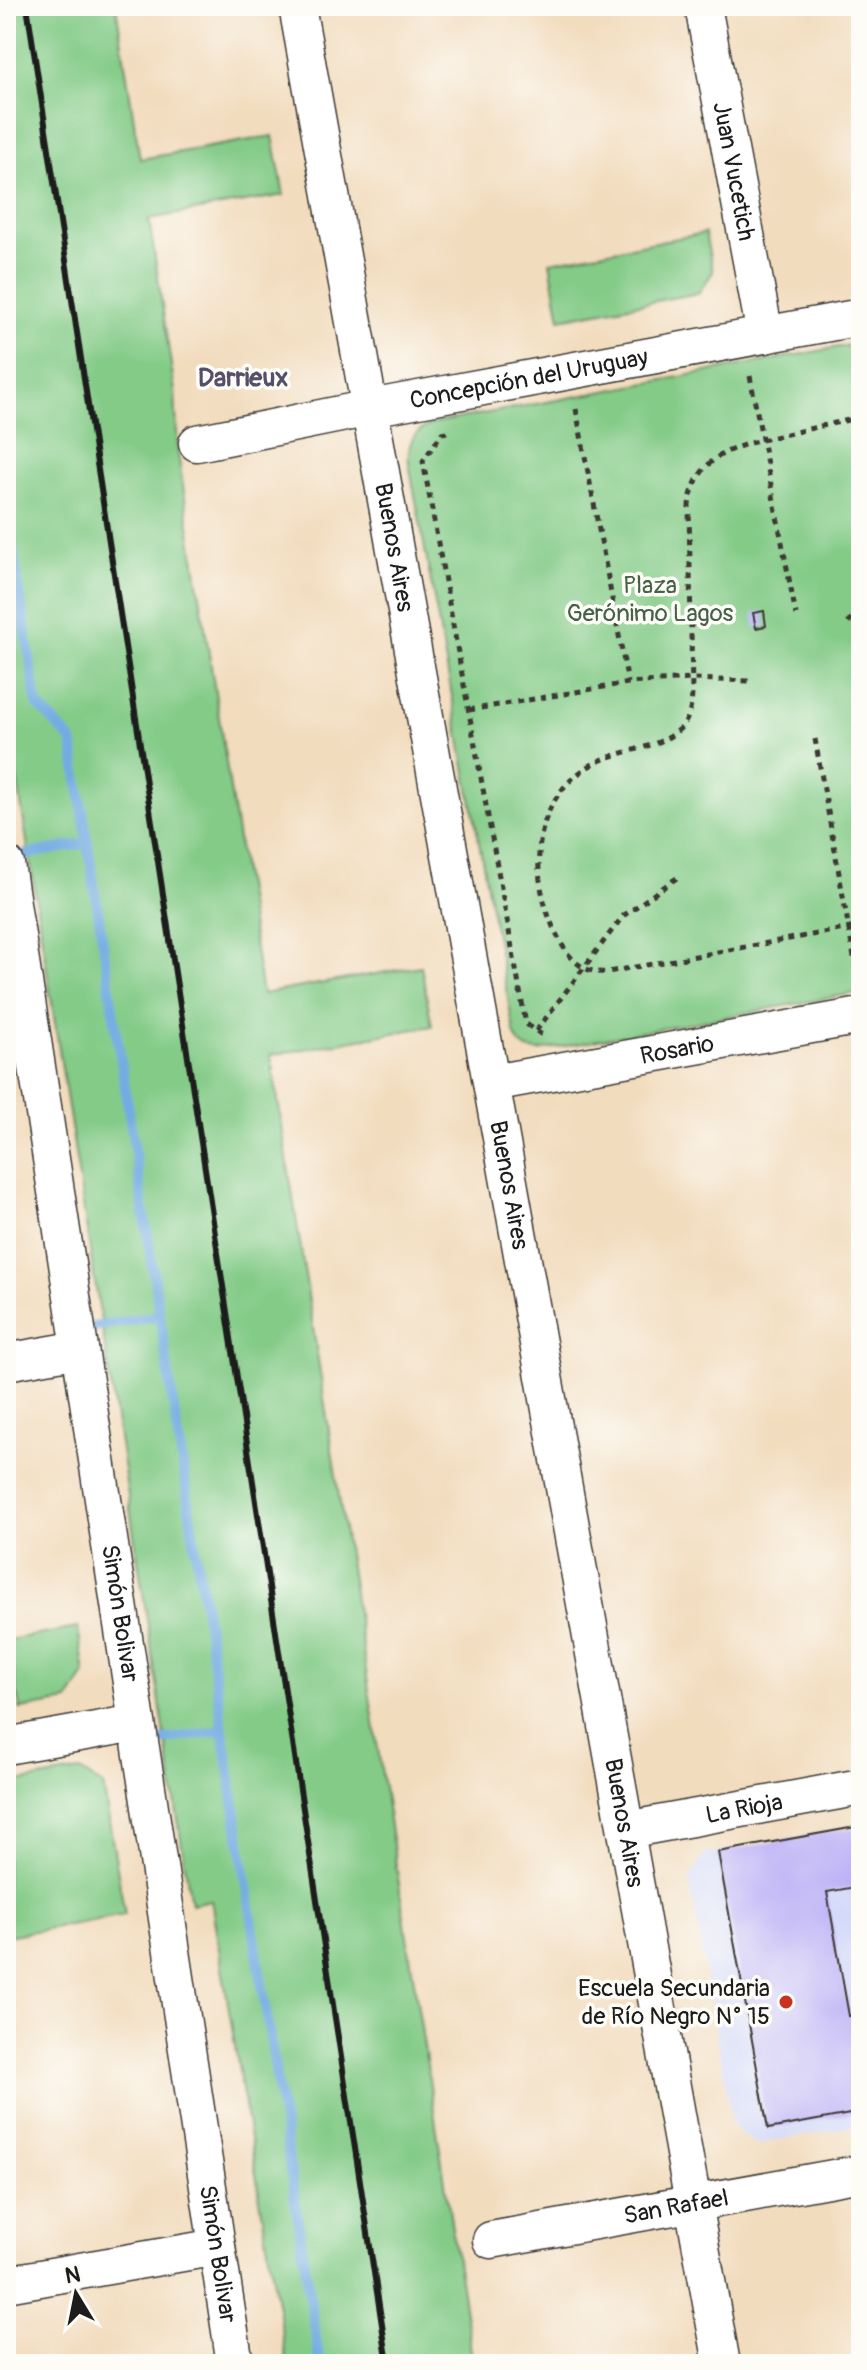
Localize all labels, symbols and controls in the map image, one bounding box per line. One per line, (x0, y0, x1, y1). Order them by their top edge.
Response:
street label: Juan Vucetich (707, 99, 761, 243)
street label: Concepción del Uruguay (407, 342, 650, 415)
district label: Darrieux (198, 362, 288, 394)
street label: Buenos Aires (369, 480, 420, 614)
park label: Plaza Gerónimo Lagos (567, 571, 734, 628)
street label: Rosario (638, 1028, 716, 1070)
street label: Buenos Aires (484, 1118, 535, 1252)
street label: Simón Bolivar (96, 1543, 145, 1684)
street label: Buenos Aires (599, 1756, 650, 1890)
street label: La Rioja (703, 1787, 785, 1830)
place label: Escuela Secundaria de Río Negro N° 15 (578, 1974, 770, 2031)
marker: Escuela Secundaria de Río Negro N° 15 (777, 1993, 795, 2011)
street label: Simón Bolivar (193, 2183, 243, 2325)
street label: San Rafael (621, 2183, 731, 2230)
north arrow (36, 2254, 116, 2334)
text: N (63, 2260, 83, 2290)

